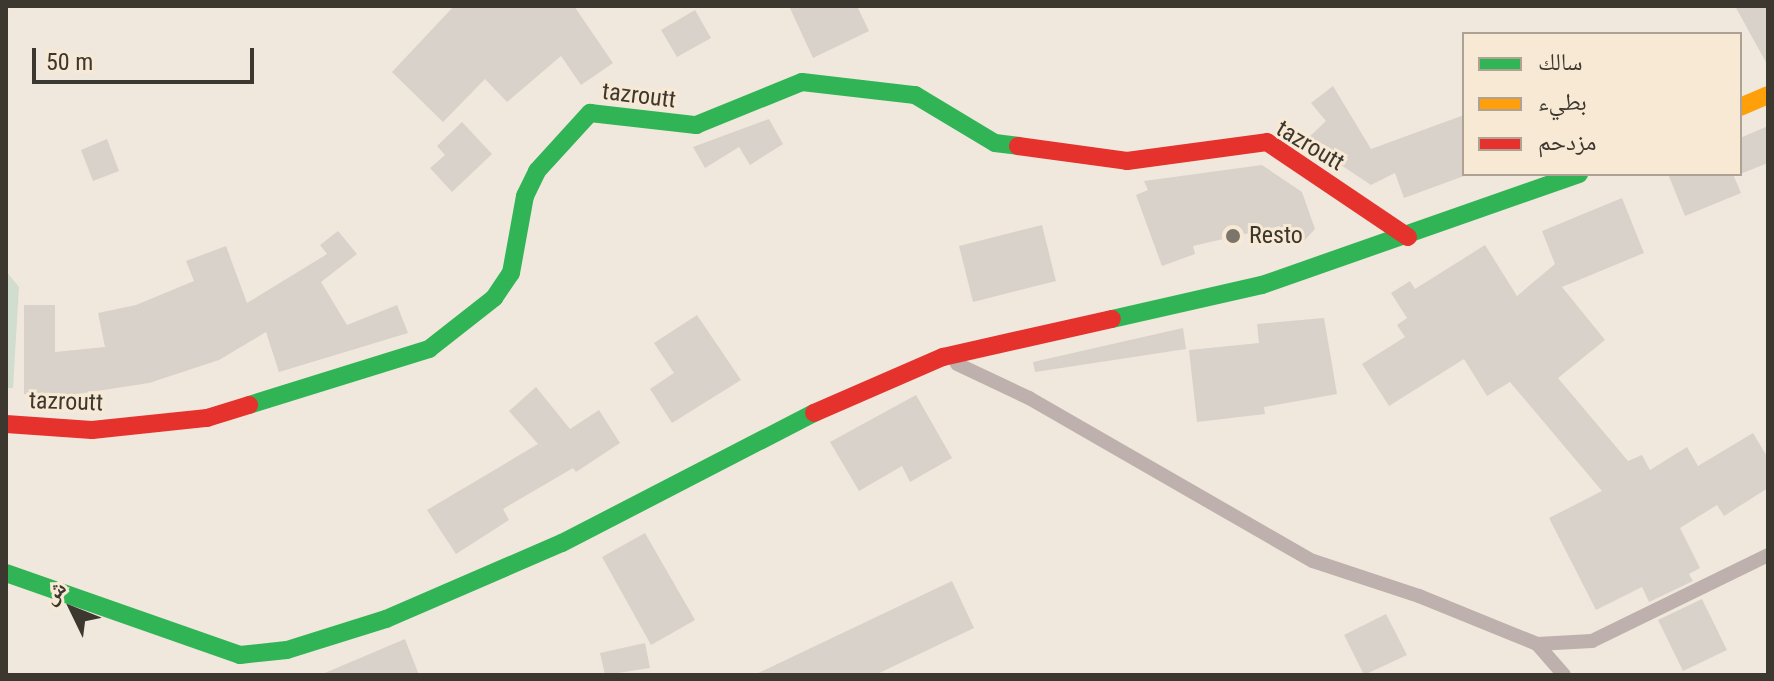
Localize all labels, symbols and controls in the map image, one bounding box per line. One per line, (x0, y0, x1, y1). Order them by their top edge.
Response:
scale bar (36, 32, 258, 82)
legend (1462, 32, 1742, 176)
text: 50 m (46, 48, 93, 76)
text: سالك (1538, 48, 1583, 76)
street label: tazroutt (600, 77, 678, 115)
text: بطيء (1538, 88, 1587, 116)
street label: tazroutt (1271, 115, 1349, 177)
text: مزدحم (1538, 128, 1597, 156)
place label: Resto (1249, 222, 1303, 250)
marker: Resto (1224, 227, 1242, 245)
street label: tazroutt (28, 386, 104, 418)
north arrow (32, 569, 112, 649)
text: ش (37, 575, 71, 609)

